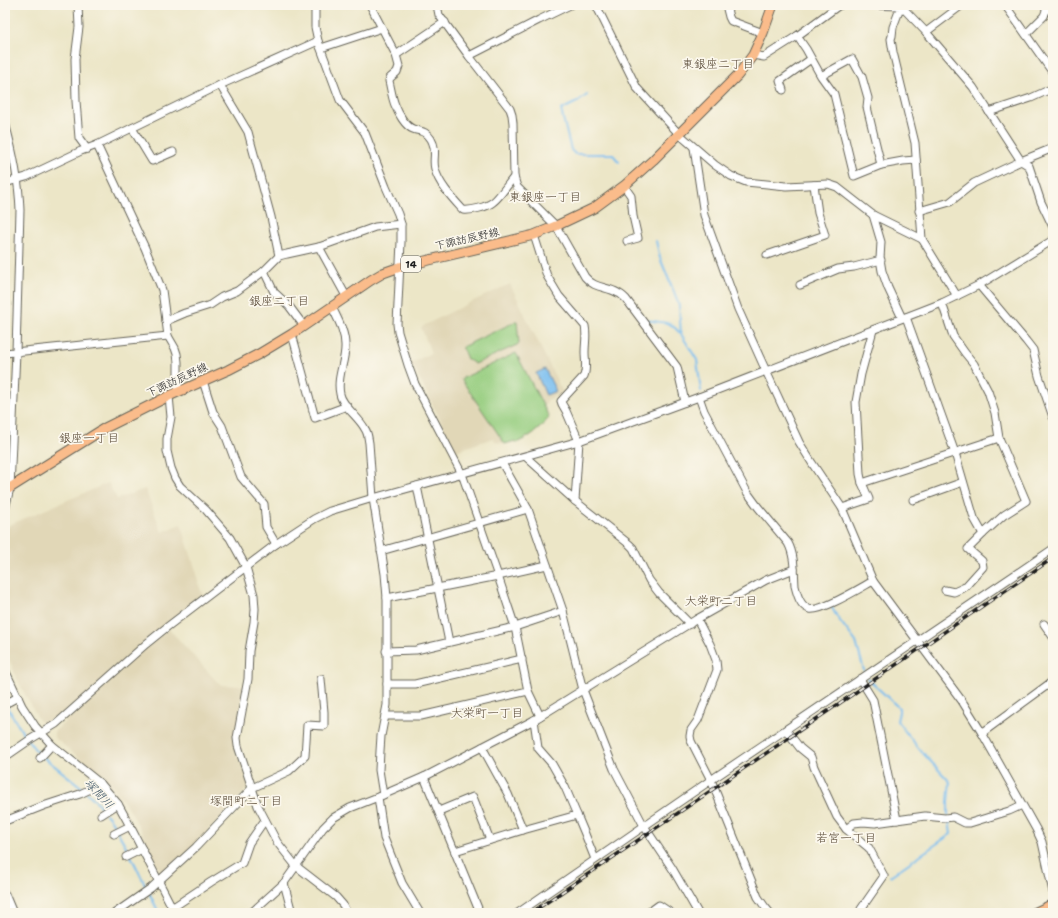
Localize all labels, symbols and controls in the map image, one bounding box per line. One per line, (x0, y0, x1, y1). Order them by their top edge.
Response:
district label: 東銀座二丁目 (682, 56, 754, 72)
district label: 東銀座一丁目 (509, 189, 581, 205)
street label: 下諏訪辰野線 (433, 224, 501, 254)
road number: 14 (401, 256, 421, 272)
district label: 銀座二丁目 (249, 293, 309, 309)
street label: 下諏訪辰野線 (144, 359, 210, 401)
district label: 銀座一丁目 (59, 430, 119, 446)
district label: 大栄町二丁目 (685, 593, 757, 609)
district label: 大栄町一丁目 (451, 705, 523, 721)
water label: 塚間川 (81, 775, 117, 813)
district label: 塚間町二丁目 (210, 793, 282, 809)
district label: 若宮一丁目 (816, 830, 876, 846)

